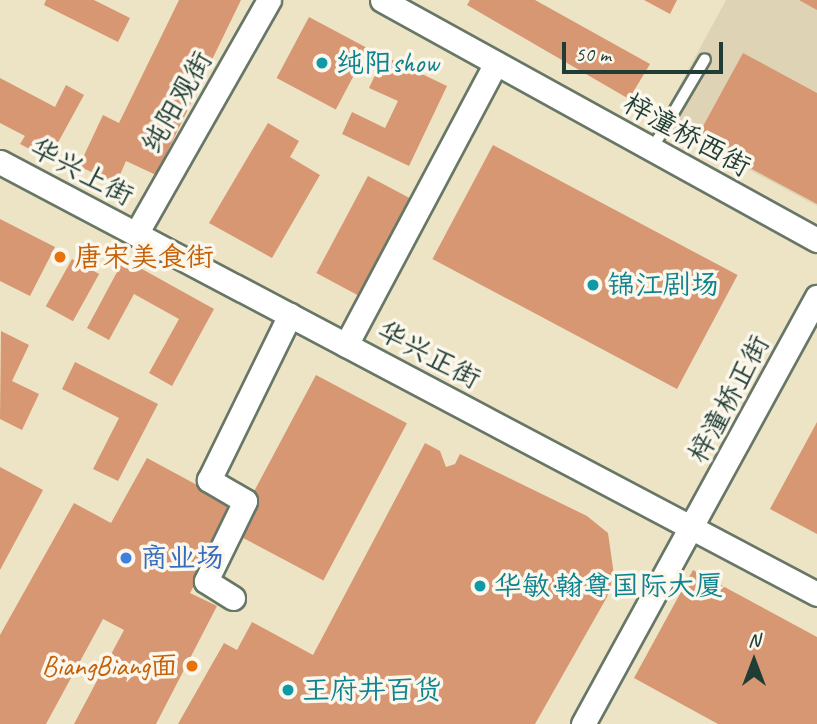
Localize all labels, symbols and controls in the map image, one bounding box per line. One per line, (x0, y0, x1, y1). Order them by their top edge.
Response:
scale bar (565, 28, 726, 72)
text: 50 m (575, 41, 611, 67)
street label: 纯阳观街 (134, 45, 220, 159)
place label: 纯阳show (336, 46, 439, 80)
marker: 纯阳show (314, 55, 330, 71)
street label: 梓潼桥西街 (618, 86, 756, 184)
street label: 华兴上街 (25, 131, 139, 213)
place label: 唐宋美食街 (74, 240, 214, 274)
marker: 唐宋美食街 (52, 249, 68, 265)
place label: 锦江剧场 (607, 268, 719, 302)
marker: 锦江剧场 (585, 277, 601, 293)
street label: 华兴正街 (372, 314, 486, 396)
street label: 梓潼桥正街 (681, 329, 777, 469)
place label: 商业场 (140, 541, 224, 575)
marker: 商业场 (118, 550, 134, 566)
place label: 华敏·翰尊国际大厦 (494, 569, 723, 603)
marker: 华敏·翰尊国际大厦 (472, 578, 488, 594)
north arrow (719, 626, 789, 696)
text: N (748, 628, 760, 652)
place label: BiangBiang面 (42, 649, 178, 683)
marker: BiangBiang面 (184, 658, 200, 674)
place label: 王府井百货 (302, 673, 442, 707)
marker: 王府井百货 (280, 682, 296, 698)

